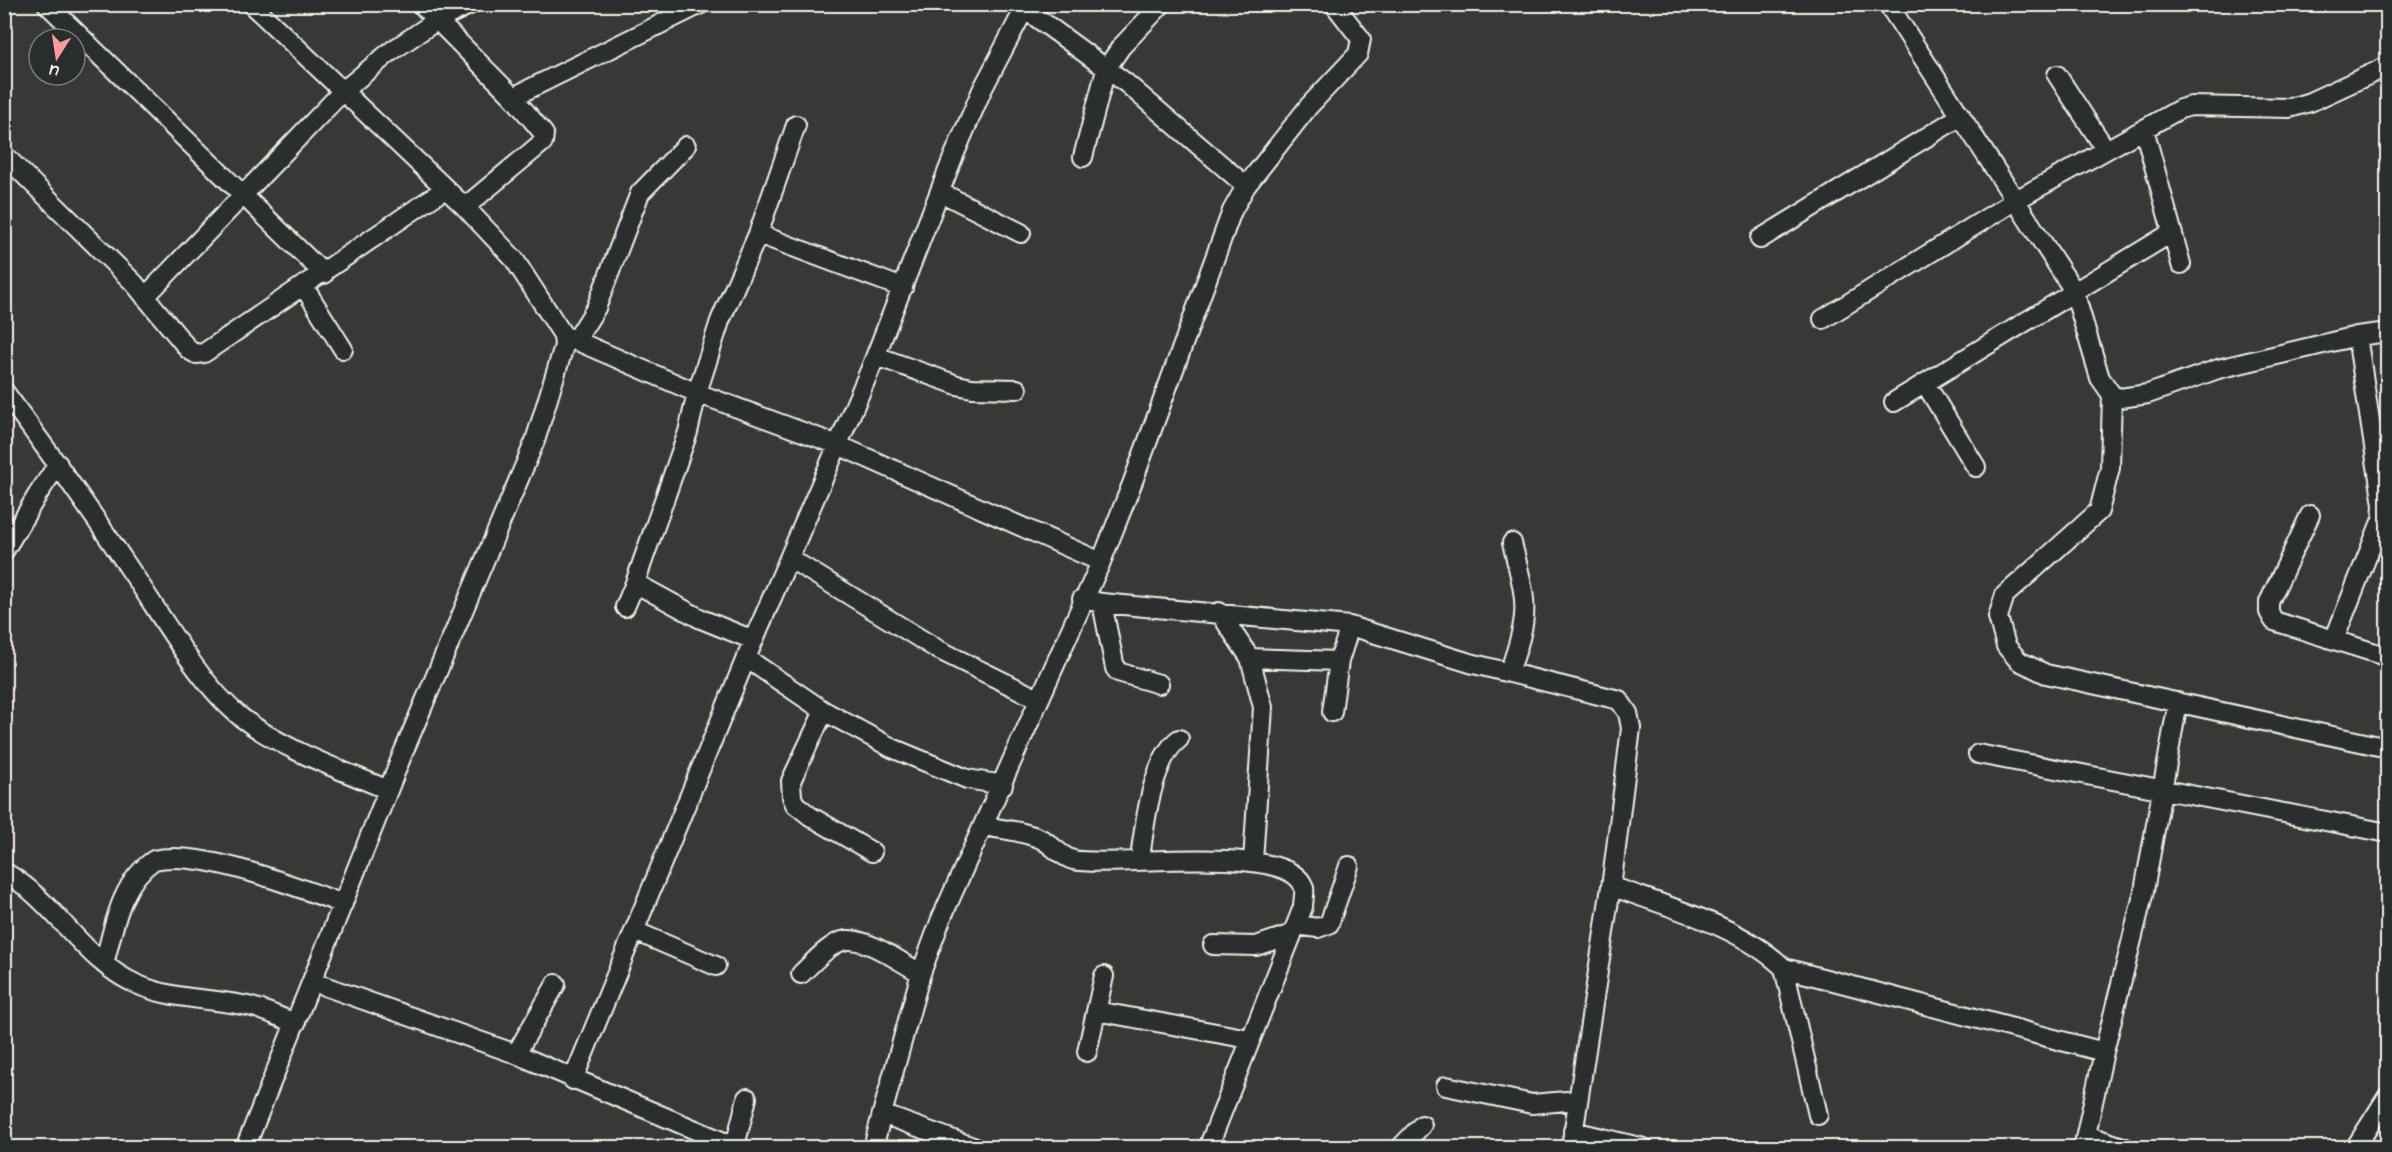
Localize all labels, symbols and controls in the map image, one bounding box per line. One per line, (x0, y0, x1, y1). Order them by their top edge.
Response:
north arrow (27, 27, 87, 87)
text: U (47, 59, 61, 82)

